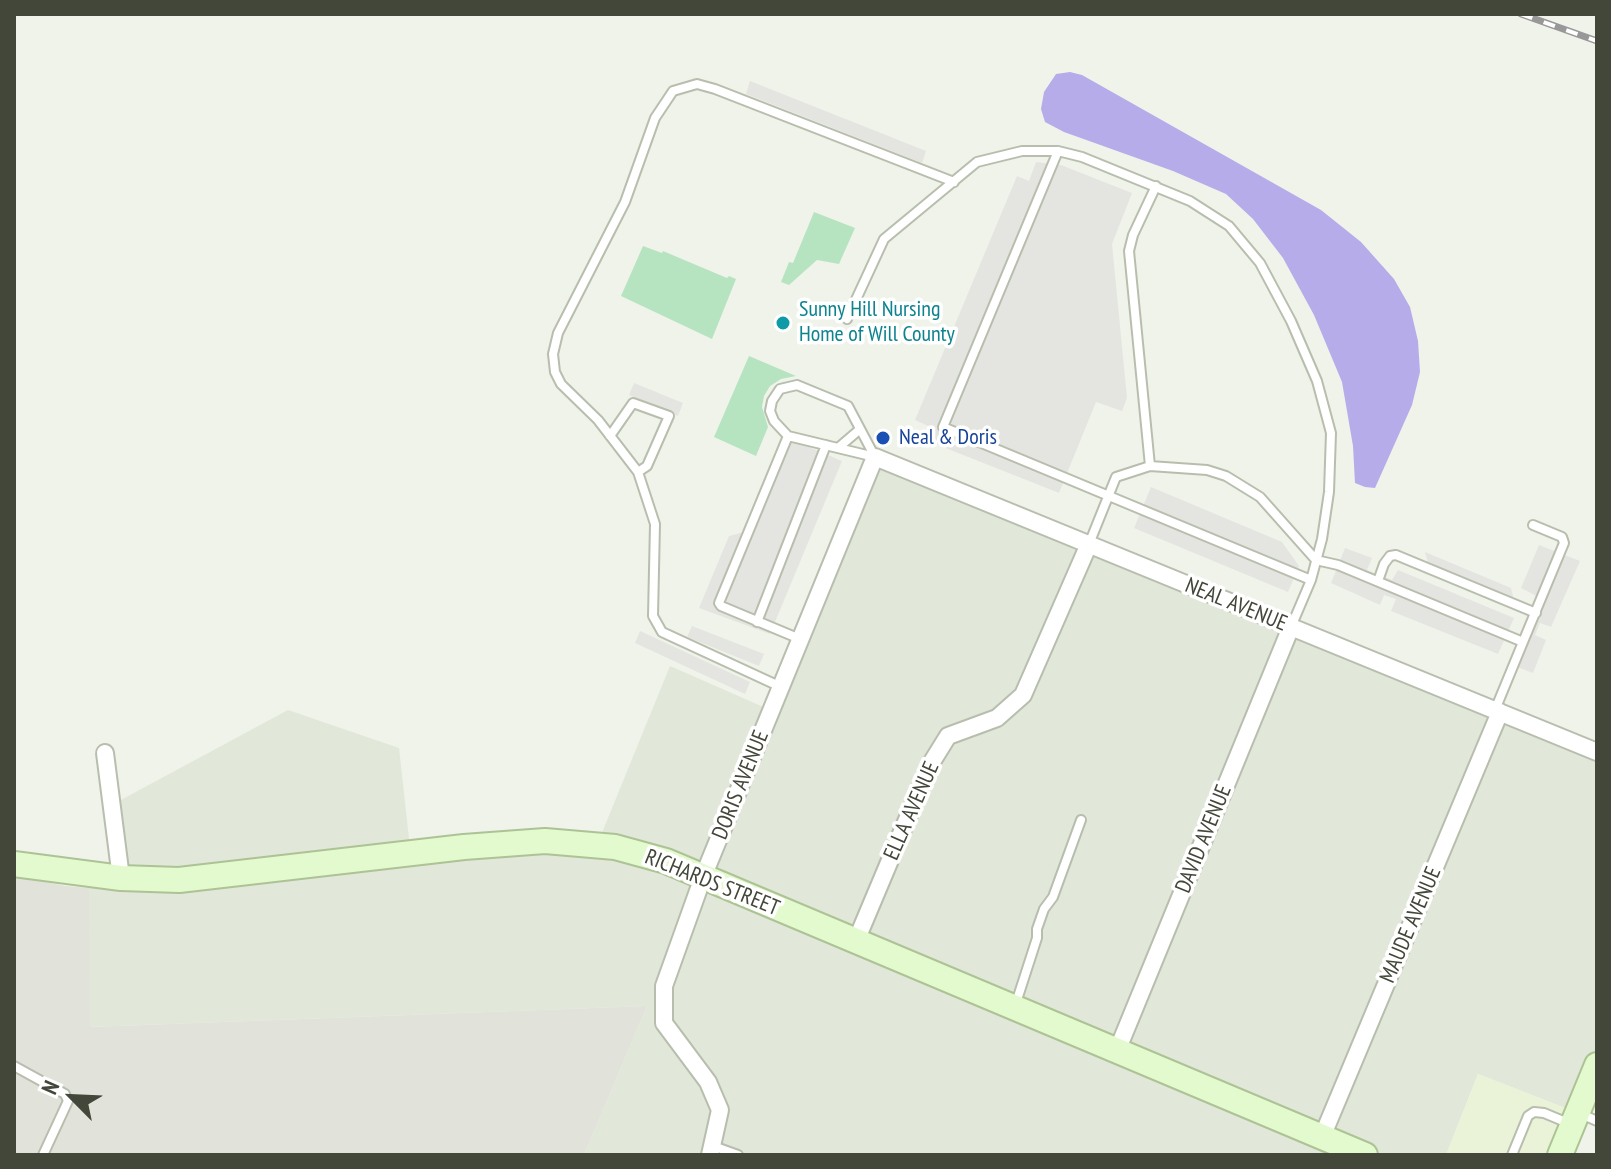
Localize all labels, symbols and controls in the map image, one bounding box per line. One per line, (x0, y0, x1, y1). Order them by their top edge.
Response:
place label: Sunny Hill Nursing Home of Will County (799, 297, 955, 348)
marker: Sunny Hill Nursing Home of Will County (774, 314, 792, 332)
place label: Neal & Doris (899, 425, 997, 451)
marker: Neal & Doris (874, 429, 892, 447)
street label: NEAL AVENUE (1181, 573, 1291, 637)
street label: DORIS AVENUE (707, 727, 775, 843)
street label: ELLA AVENUE (879, 758, 945, 864)
street label: DAVID AVENUE (1170, 781, 1238, 897)
street label: RICHARDS STREET (641, 844, 783, 922)
street label: MAUDE AVENUE (1375, 863, 1447, 987)
north arrow (32, 1057, 112, 1137)
text: N (35, 1076, 65, 1098)

